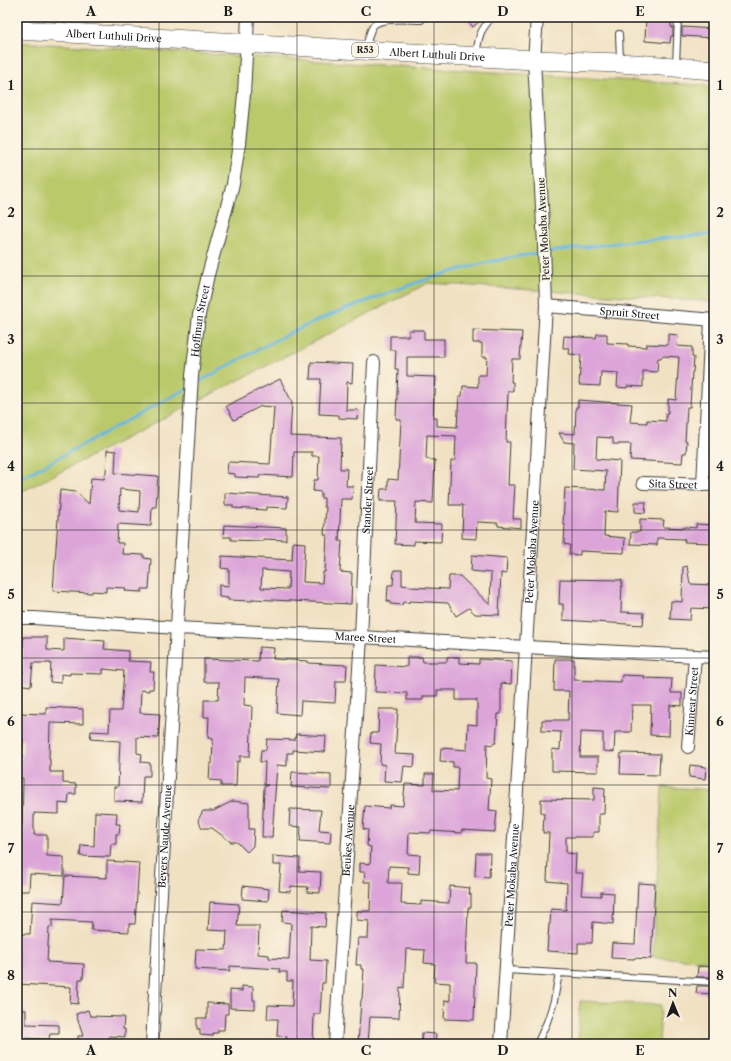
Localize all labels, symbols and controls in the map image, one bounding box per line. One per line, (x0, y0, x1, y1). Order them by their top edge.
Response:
text: A (85, 3, 97, 19)
text: B (223, 3, 233, 19)
text: C (361, 3, 371, 19)
text: D (497, 3, 509, 19)
text: E (635, 3, 645, 19)
street label: Albert Luthuli Drive (65, 27, 162, 45)
road number: R53 (352, 43, 378, 57)
street label: Albert Luthuli Drive (388, 46, 486, 64)
text: 1 (8, 77, 14, 93)
text: 1 (717, 77, 723, 93)
street label: Peter Mokaba Avenue (534, 177, 553, 281)
text: 2 (7, 204, 15, 220)
text: 2 (716, 204, 724, 220)
street label: Hoffman Street (188, 283, 213, 358)
street label: Spruit Street (599, 304, 661, 322)
text: 3 (7, 331, 15, 347)
text: 3 (716, 331, 724, 347)
text: 4 (7, 458, 15, 474)
text: 4 (716, 458, 724, 474)
street label: Stander Street (360, 465, 376, 534)
street label: Sita Street (648, 477, 698, 492)
street label: Peter Mokaba Avenue (523, 499, 542, 604)
text: 5 (7, 586, 15, 602)
text: 5 (716, 586, 724, 602)
street label: Maree Street (334, 630, 397, 646)
street label: Kinnear Street (683, 666, 701, 736)
text: 6 (7, 713, 15, 729)
text: 6 (716, 713, 724, 729)
street label: Beyers Naude Avenue (155, 784, 175, 888)
street label: Beukes Avenue (340, 804, 357, 877)
street label: Peter Mokaba Avenue (502, 823, 522, 928)
text: 7 (8, 840, 15, 856)
text: 7 (717, 840, 724, 856)
text: 8 (7, 967, 15, 983)
text: 8 (716, 967, 724, 983)
north arrow (653, 983, 693, 1023)
text: N (668, 986, 678, 1000)
text: A (85, 1042, 97, 1058)
text: B (223, 1042, 233, 1058)
text: C (361, 1042, 371, 1058)
text: D (497, 1042, 509, 1058)
text: E (635, 1042, 645, 1058)

